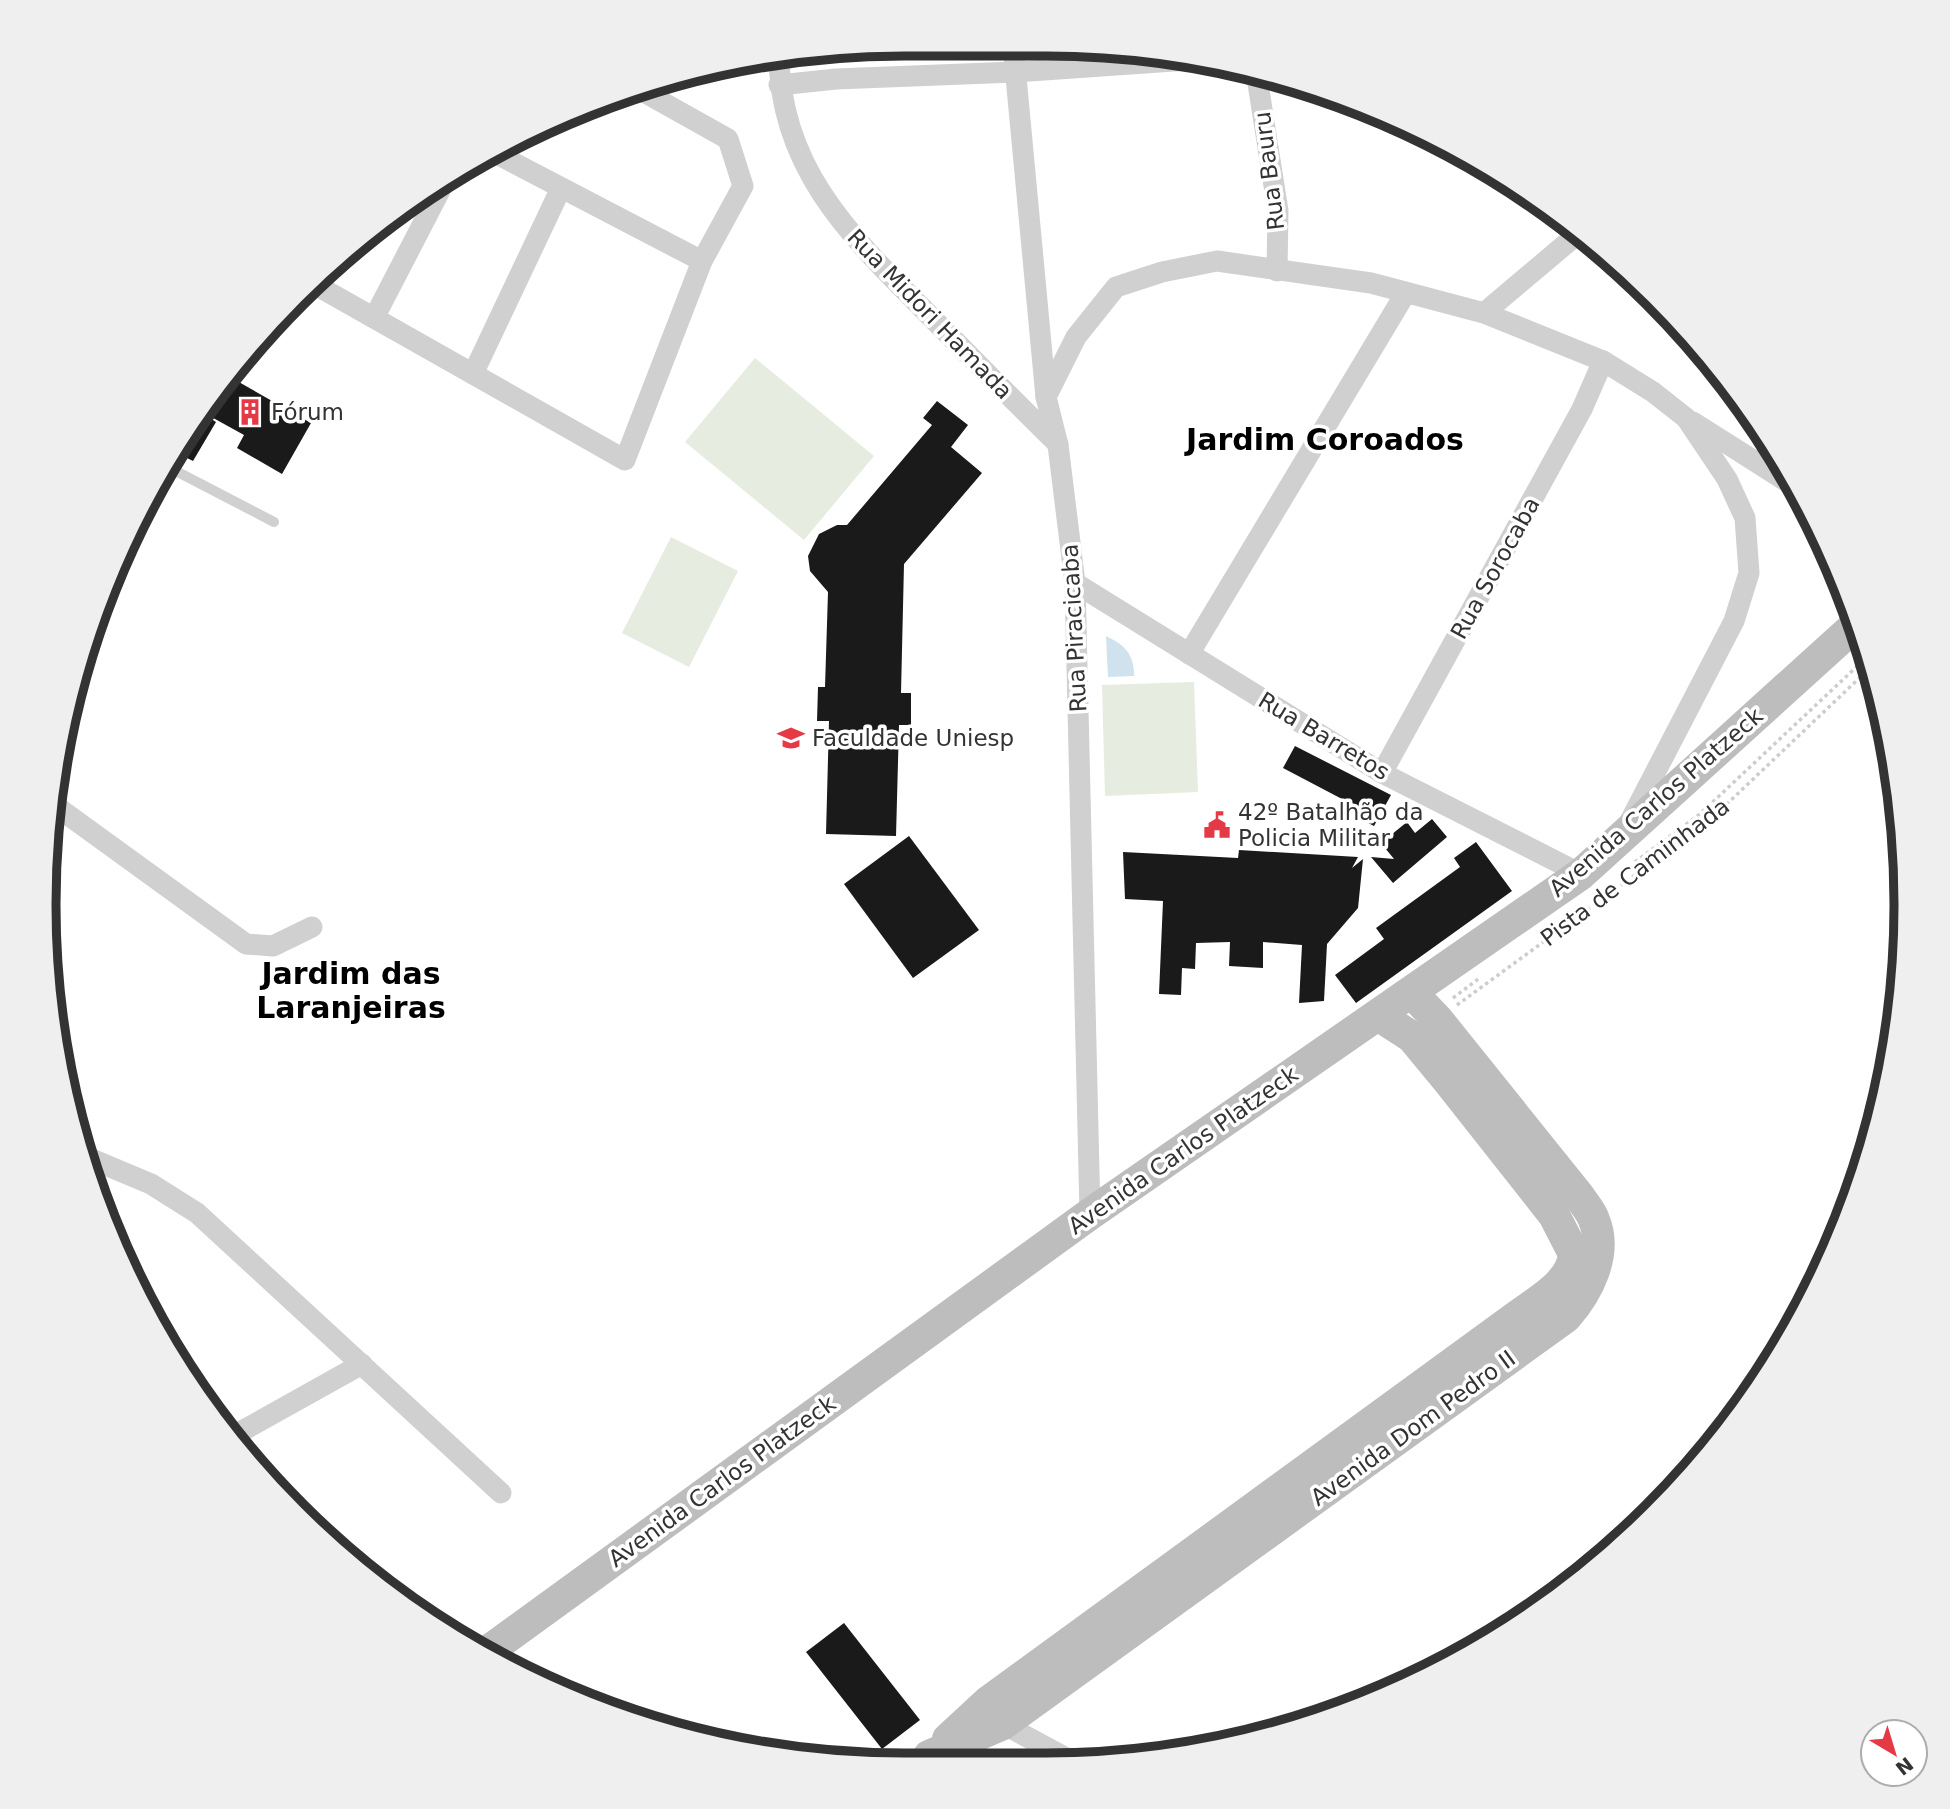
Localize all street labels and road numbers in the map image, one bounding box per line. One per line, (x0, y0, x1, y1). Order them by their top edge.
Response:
street label: Rua Bauru (1249, 110, 1289, 232)
street label: Rua Midori Hamada (842, 224, 1018, 404)
street label: Rua Sorocaba (1445, 493, 1545, 643)
street label: Rua Piracicaba (1057, 543, 1091, 713)
street label: Rua Barretos (1254, 687, 1394, 785)
street label: Avenida Carlos Platzeck (1544, 702, 1768, 902)
street label: Pista de Caminhada (1536, 793, 1734, 951)
street label: Avenida Carlos Platzeck (1063, 1060, 1303, 1239)
street label: Avenida Dom Pedro II (1306, 1345, 1520, 1511)
street label: Avenida Carlos Platzeck (604, 1390, 841, 1572)

